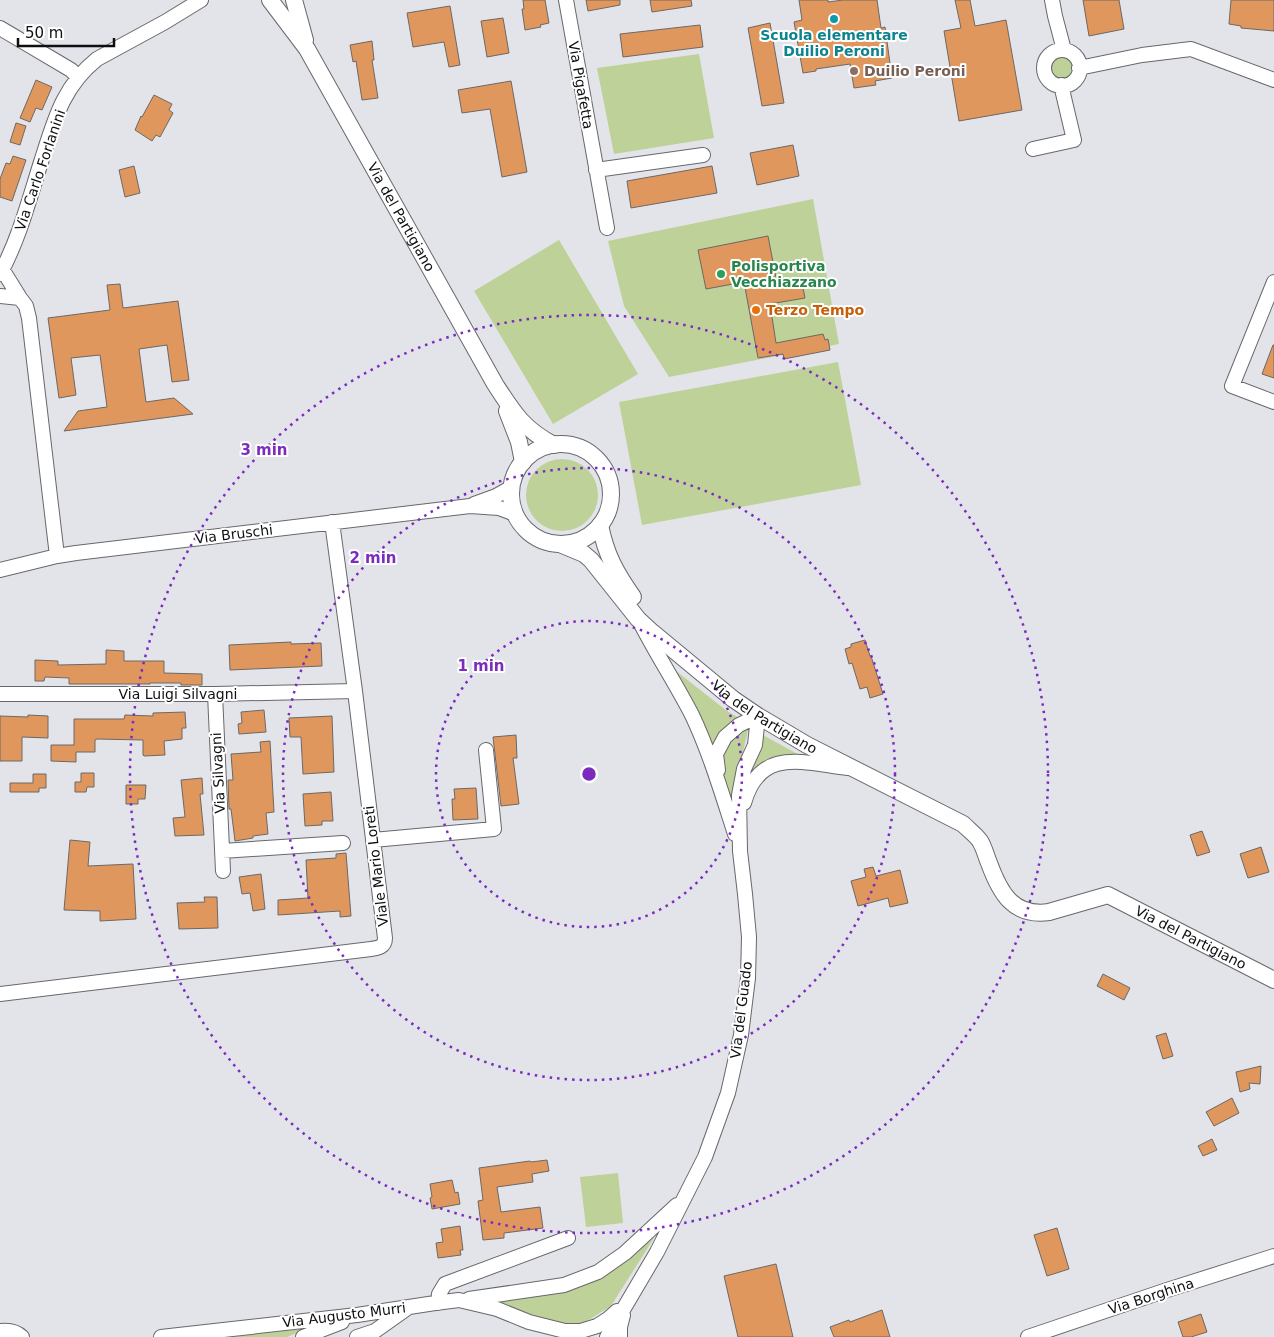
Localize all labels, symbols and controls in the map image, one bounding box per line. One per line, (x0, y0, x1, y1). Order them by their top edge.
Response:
marker: Scuola elementare Duilio Peroni (828, 13, 840, 25)
scale bar (18, 15, 114, 47)
text: 50 m (25, 24, 63, 42)
place label: Scuola elementare Duilio Peroni (760, 27, 908, 59)
street label: Via Pigafetta (565, 40, 597, 130)
place label: Duilio Peroni (864, 63, 966, 79)
marker: Duilio Peroni (848, 65, 860, 77)
street label: Via Carlo Forlanini (12, 107, 68, 233)
street label: Via del Partigiano (364, 160, 438, 274)
place label: Polisportiva Vecchiazzano (731, 258, 837, 290)
marker: Polisportiva Vecchiazzano (715, 268, 727, 280)
place label: Terzo Tempo (766, 302, 865, 318)
marker: Terzo Tempo (750, 304, 762, 316)
text: 3 min (240, 441, 288, 459)
street label: Via Bruschi (194, 521, 274, 547)
text: 2 min (349, 549, 397, 567)
text: 1 min (457, 657, 505, 675)
street label: Via del Partigiano (709, 677, 820, 757)
street label: Via Luigi Silvagni (119, 686, 237, 702)
street label: Via Silvagni (208, 732, 228, 814)
centre of rings (580, 765, 598, 783)
street label: Viale Mario Loreti (361, 805, 391, 927)
street label: Via del Partigiano (1133, 902, 1249, 972)
street label: Via del Guado (727, 960, 755, 1060)
street label: Via Borghina (1106, 1275, 1196, 1317)
street label: Via Augusto Murri (281, 1299, 407, 1331)

